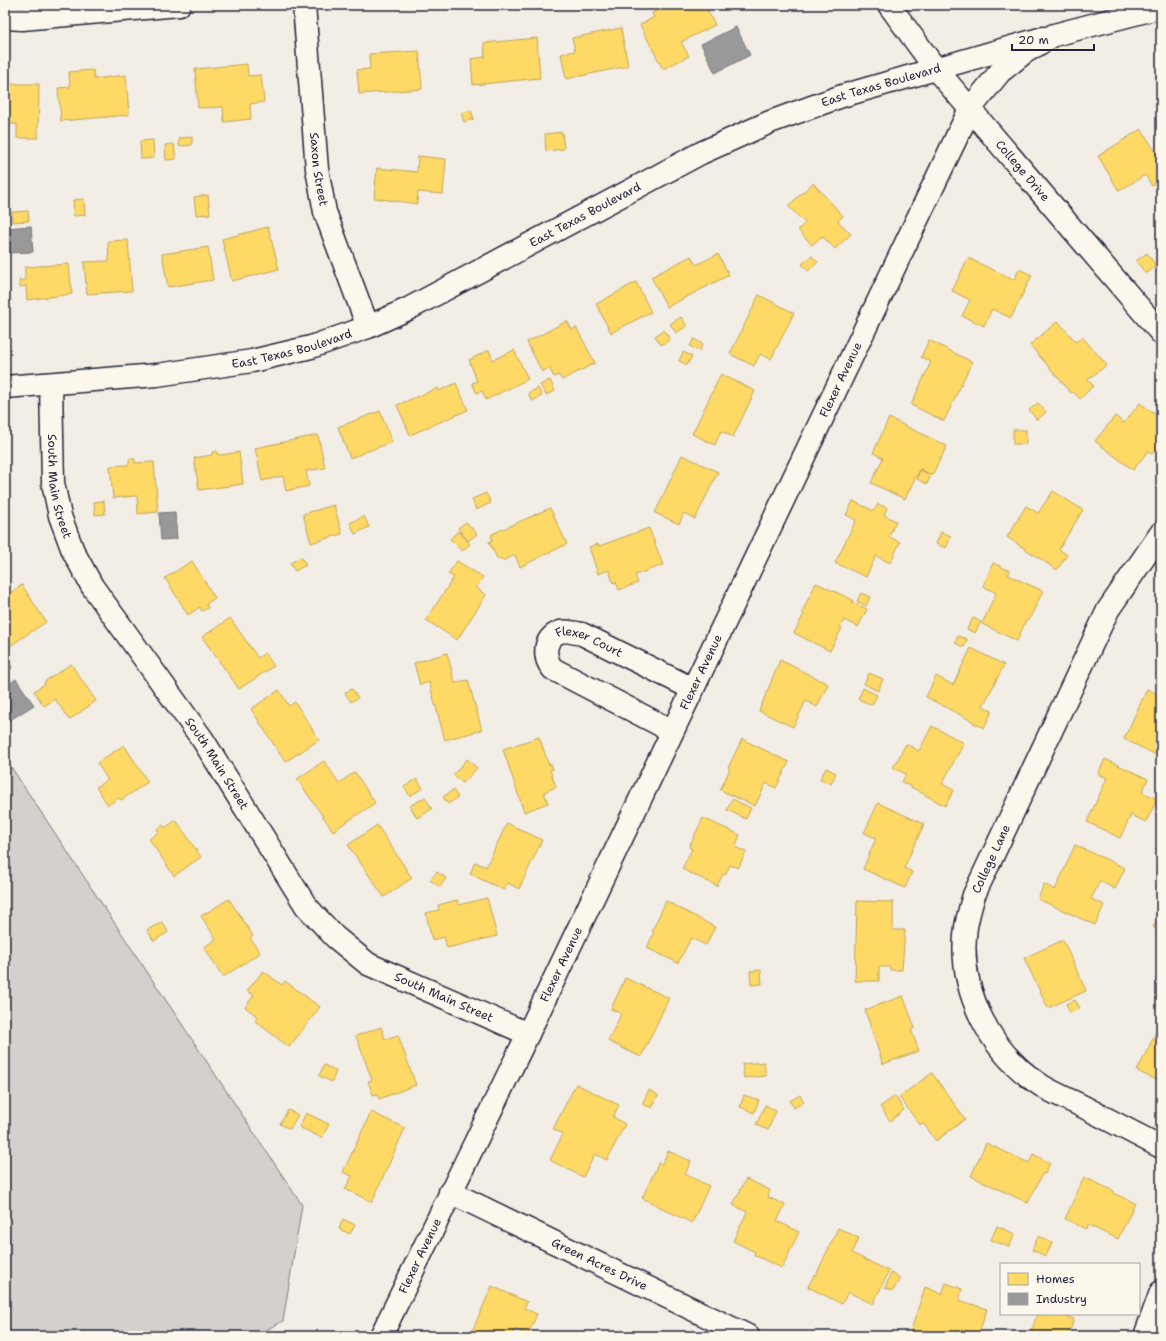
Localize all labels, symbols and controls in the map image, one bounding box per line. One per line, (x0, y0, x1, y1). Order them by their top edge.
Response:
scale bar (1012, 26, 1094, 52)
text: 20 m (1018, 32, 1049, 48)
street label: East Texas Boulevard (819, 60, 943, 111)
street label: Saxon Street (306, 132, 332, 207)
street label: College Drive (992, 137, 1053, 205)
street label: East Texas Boulevard (527, 178, 644, 251)
street label: East Texas Boulevard (231, 325, 354, 372)
street label: Flexer Avenue (816, 339, 866, 420)
street label: South Main Street (44, 434, 76, 541)
street label: Flexer Court (553, 623, 625, 661)
street label: Flexer Avenue (676, 632, 726, 712)
street label: South Main Street (181, 714, 252, 813)
street label: College Lane (968, 822, 1014, 896)
street label: Flexer Avenue (536, 924, 586, 1005)
street label: South Main Street (392, 969, 496, 1026)
street label: Flexer Avenue (395, 1216, 445, 1296)
street label: Green Acres Drive (549, 1234, 650, 1294)
legend (1000, 1263, 1140, 1315)
text: Homes (1036, 1271, 1075, 1287)
text: Industry (1036, 1291, 1087, 1307)

